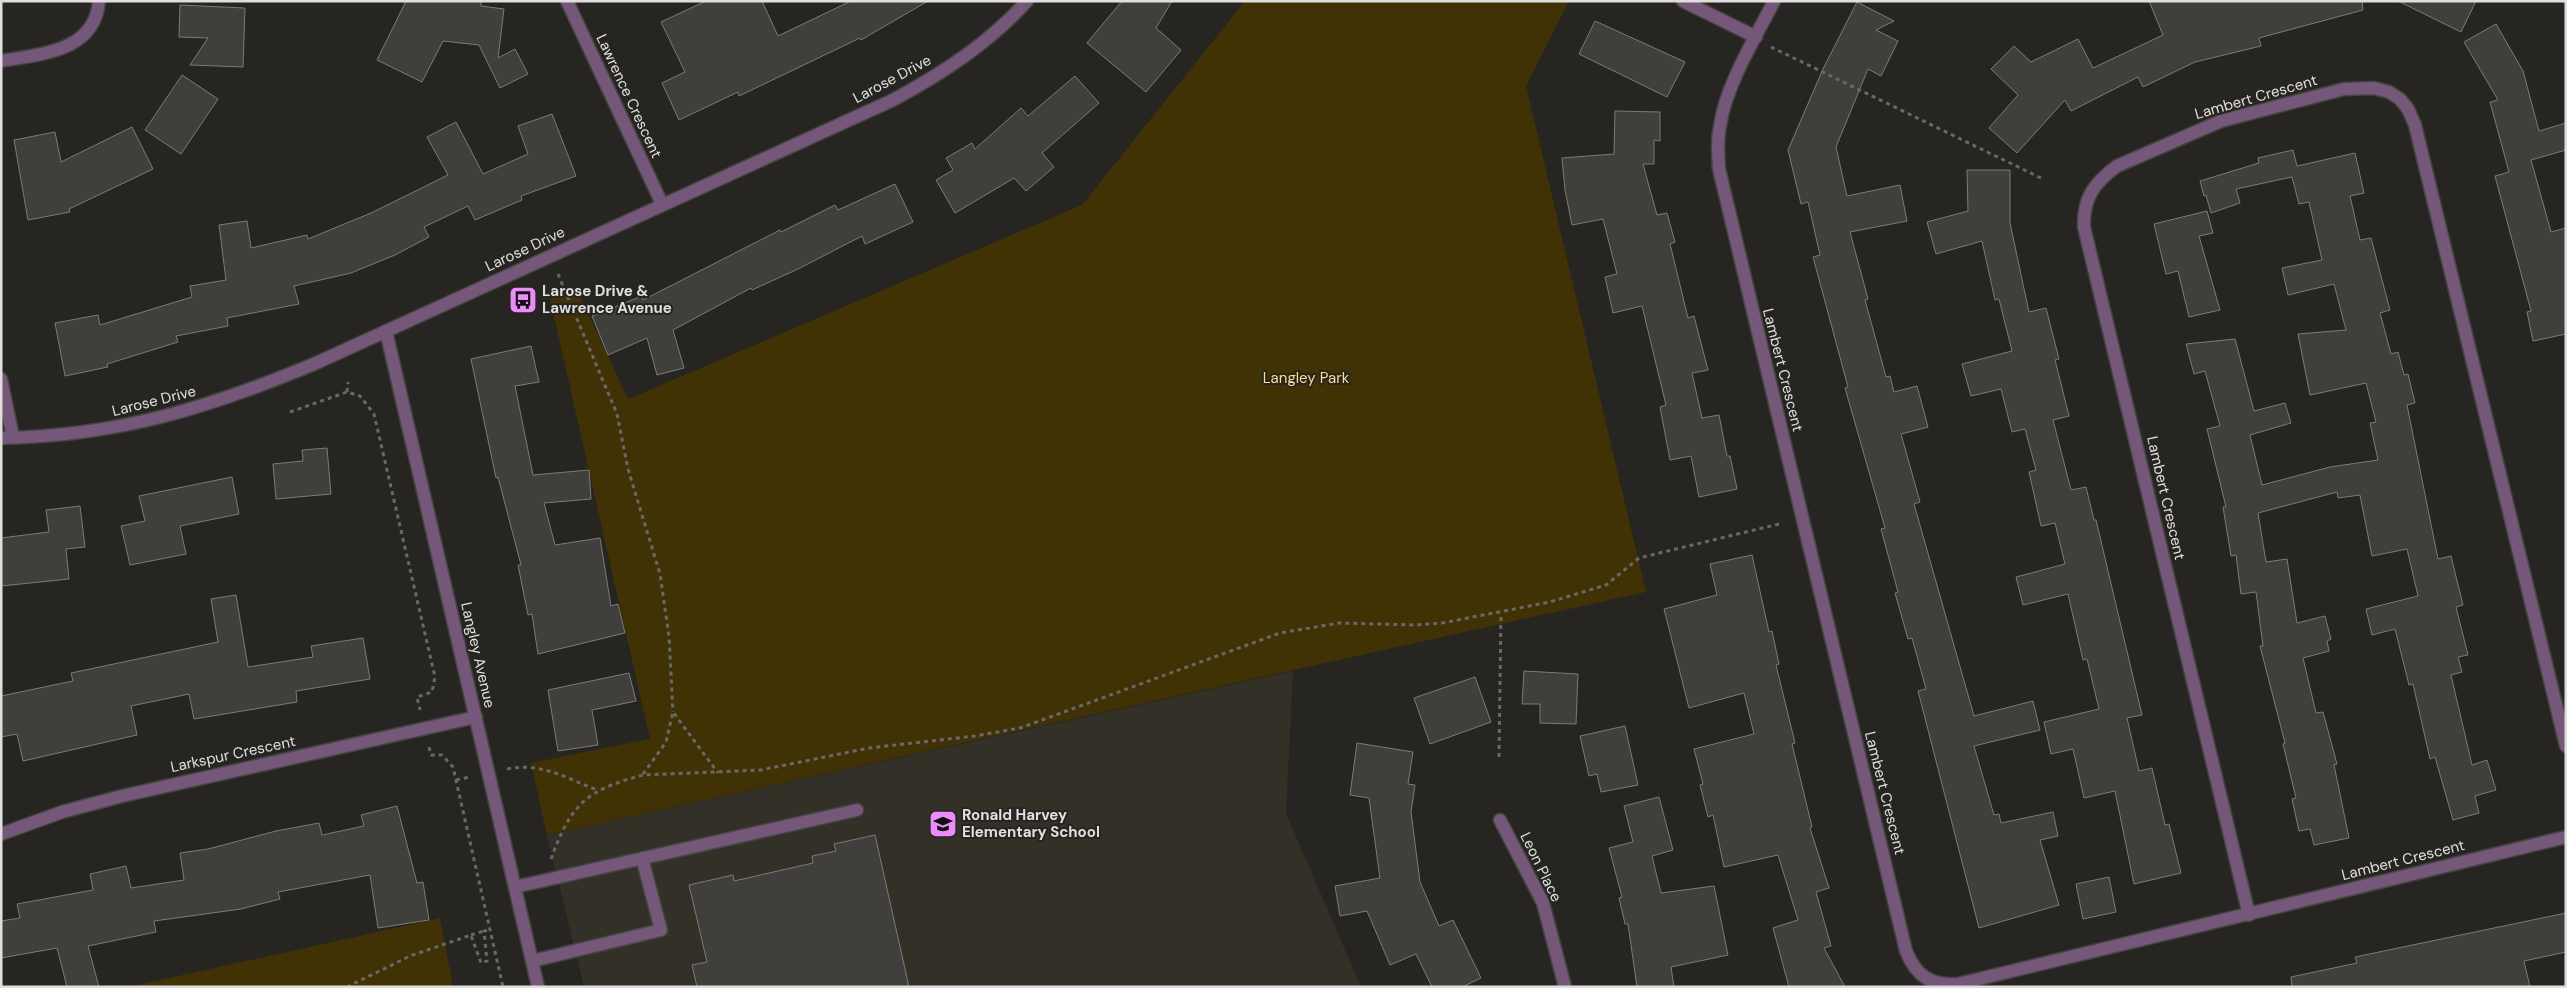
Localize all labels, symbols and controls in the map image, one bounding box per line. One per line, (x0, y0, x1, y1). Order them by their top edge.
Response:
street label: Lawrence Crescent (592, 31, 667, 161)
street label: Larose Drive (849, 50, 935, 108)
street label: Lambert Crescent (2192, 70, 2320, 124)
street label: Larose Drive (482, 222, 568, 276)
place label: Larose Drive & Lawrence Avenue (542, 281, 672, 318)
bus stop icon: Larose Drive & Lawrence Avenue (508, 285, 538, 315)
street label: Lambert Crescent (1758, 306, 1808, 434)
park label: Langley Park (1263, 368, 1350, 388)
street label: Larose Drive (110, 381, 198, 421)
street label: Lambert Crescent (2142, 434, 2190, 562)
street label: Langley Avenue (456, 600, 500, 710)
street label: Lambert Crescent (1860, 729, 1910, 857)
street label: Larkspur Crescent (169, 731, 298, 777)
place label: Ronald Harvey Elementary School (962, 805, 1100, 842)
school or university icon: Ronald Harvey Elementary School (928, 809, 958, 839)
street label: Leon Place (1516, 829, 1566, 905)
street label: Lambert Crescent (2339, 835, 2467, 885)

